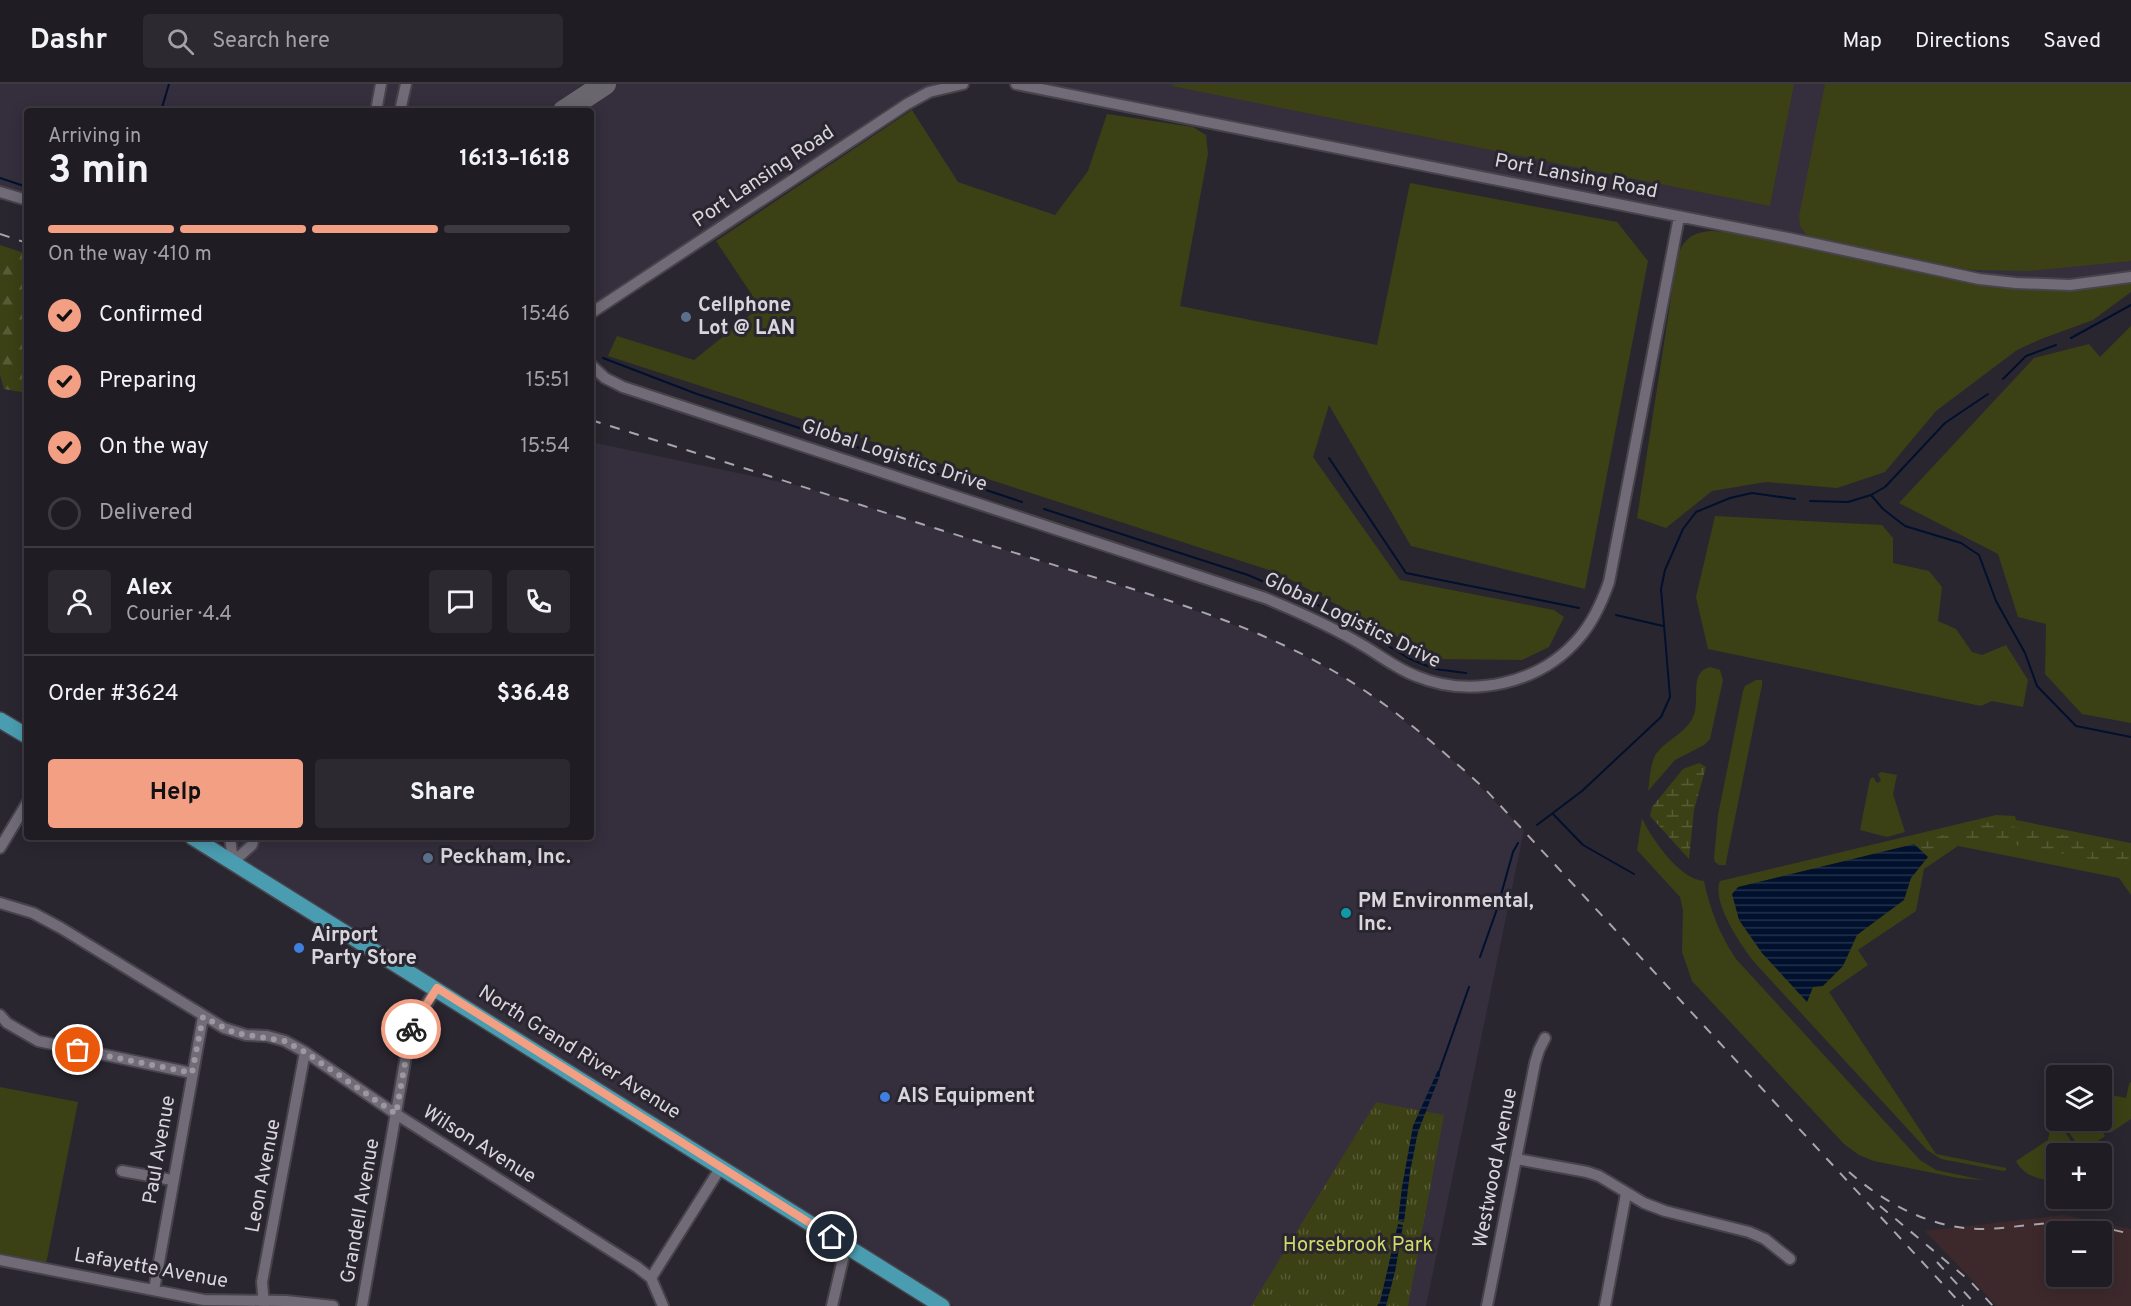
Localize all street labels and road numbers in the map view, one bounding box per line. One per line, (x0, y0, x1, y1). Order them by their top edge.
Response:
street label: Port Lansing Road (688, 120, 840, 234)
street label: Port Lansing Road (1492, 148, 1660, 206)
street label: Global Logistics Drive (798, 414, 990, 498)
street label: Global Logistics Drive (1259, 567, 1445, 675)
street label: North Grand River Avenue (473, 980, 685, 1126)
street label: Westwood Avenue (1468, 1086, 1524, 1250)
street label: Paul Avenue (138, 1094, 182, 1206)
street label: Wilson Avenue (417, 1100, 541, 1190)
street label: Leon Avenue (240, 1117, 288, 1235)
street label: Grandell Avenue (335, 1136, 387, 1286)
street label: Lafayette Avenue (72, 1243, 230, 1295)

